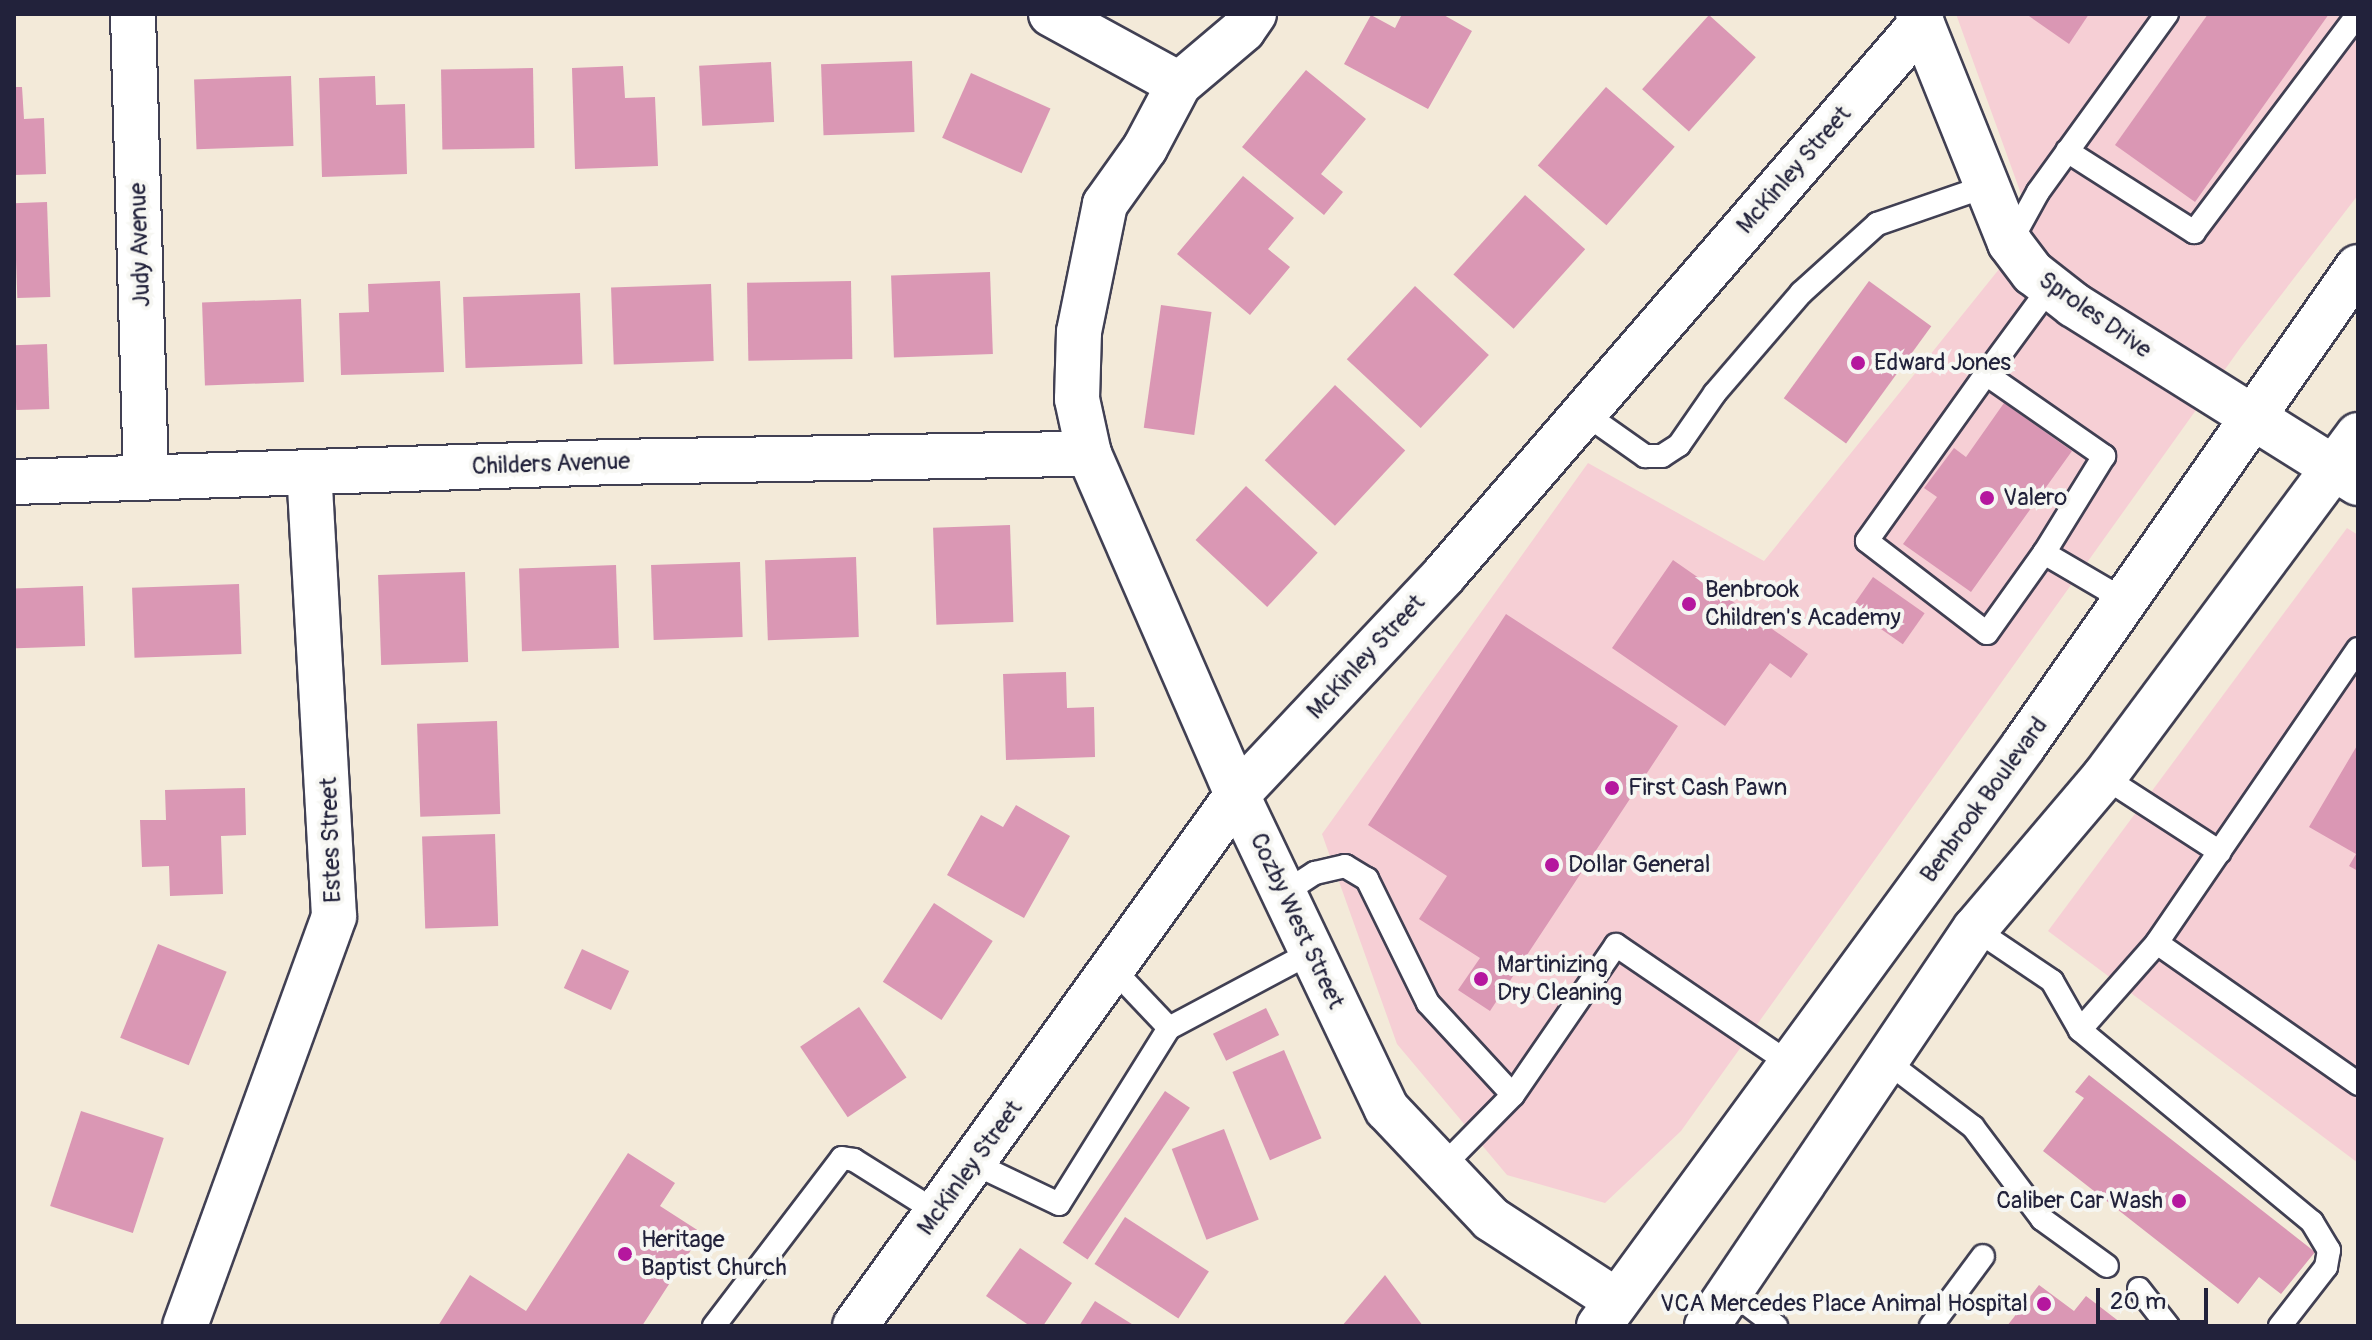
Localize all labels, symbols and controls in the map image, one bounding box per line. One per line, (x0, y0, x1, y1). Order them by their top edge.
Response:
street label: McKinley Street (1731, 100, 1857, 240)
street label: Judy Avenue (123, 182, 157, 308)
street label: Sproles Drive (2033, 266, 2157, 364)
place label: Edward Jones (1874, 349, 2011, 377)
marker: Edward Jones (1849, 354, 1867, 372)
street label: Childers Avenue (471, 447, 631, 481)
place label: Valero (2003, 484, 2067, 512)
marker: Valero (1978, 489, 1996, 507)
place label: Benbrook Children's Academy (1705, 576, 1901, 632)
street label: McKinley Street (1301, 589, 1431, 725)
marker: Benbrook Children's Academy (1680, 595, 1698, 613)
street label: Benbrook Boulevard (1914, 712, 2054, 888)
place label: First Cash Pawn (1628, 774, 1787, 802)
street label: Estes Street (314, 777, 348, 903)
marker: First Cash Pawn (1603, 779, 1621, 797)
street label: Cozby West Street (1244, 829, 1350, 1013)
place label: Dollar General (1568, 851, 1710, 879)
marker: Dollar General (1543, 856, 1561, 874)
place label: Martinizing Dry Cleaning (1497, 951, 1622, 1007)
marker: Martinizing Dry Cleaning (1472, 970, 1490, 988)
street label: McKinley Street (911, 1095, 1029, 1241)
place label: Caliber Car Wash (1996, 1187, 2163, 1215)
marker: Caliber Car Wash (2170, 1192, 2188, 1210)
place label: Heritage Baptist Church (641, 1226, 787, 1282)
marker: Heritage Baptist Church (616, 1245, 634, 1263)
scale bar (2100, 1272, 2212, 1322)
text: 20 m (2110, 1287, 2166, 1316)
place label: VCA Mercedes Place Animal Hospital (1660, 1290, 2028, 1318)
marker: VCA Mercedes Place Animal Hospital (2035, 1295, 2053, 1313)

